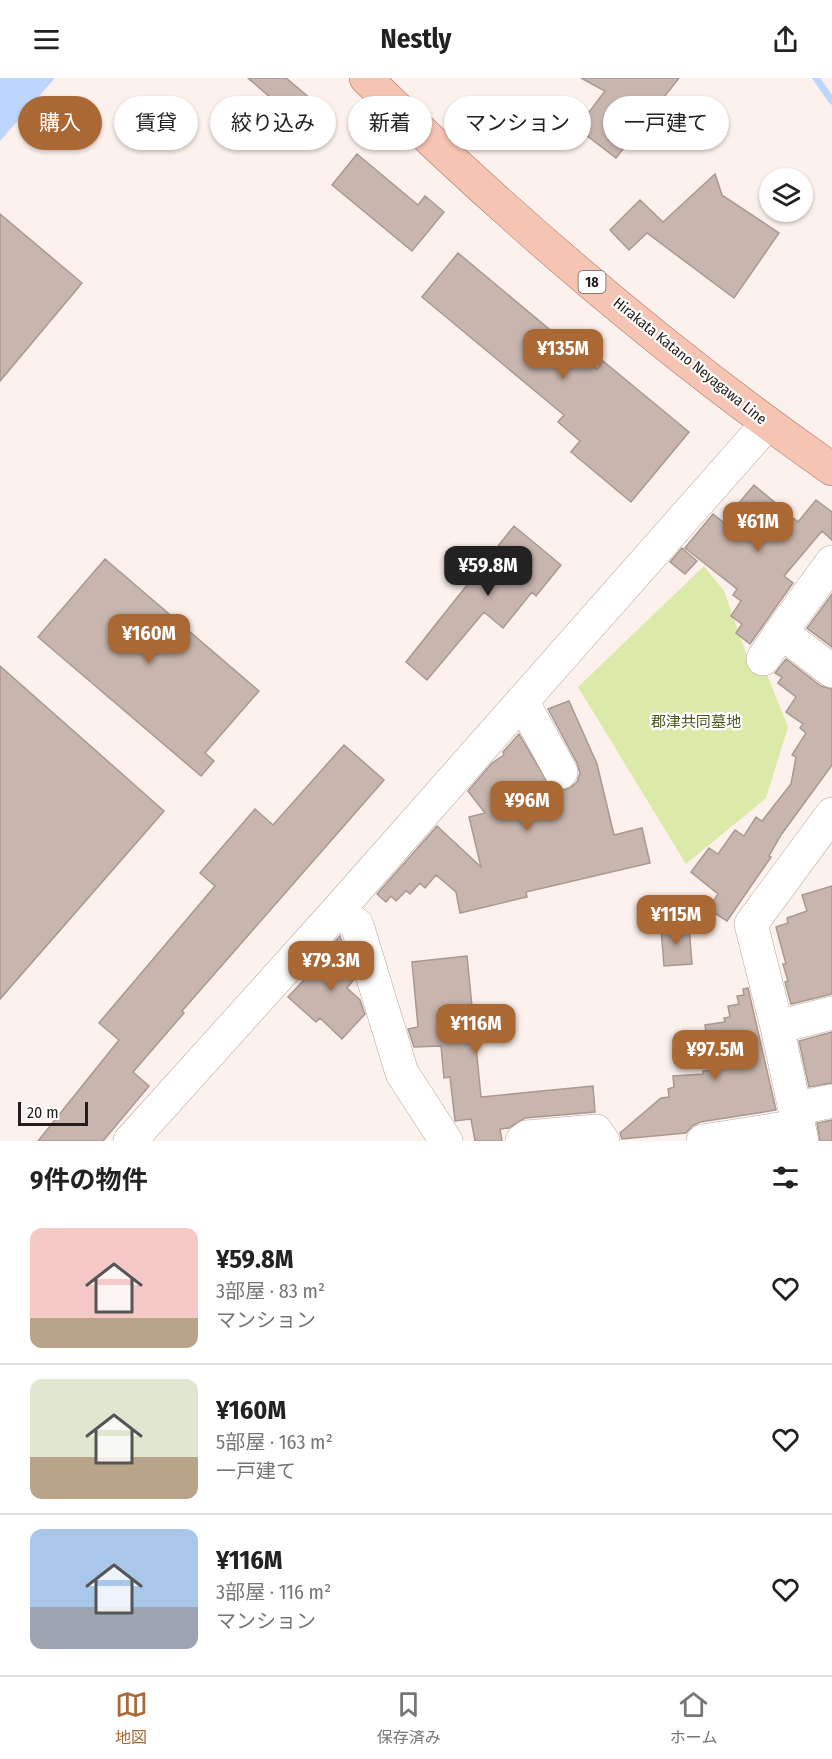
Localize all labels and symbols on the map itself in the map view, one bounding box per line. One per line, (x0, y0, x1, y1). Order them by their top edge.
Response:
road number: 18 (578, 271, 606, 293)
street label: Hirakata Katano Neyagawa Line (610, 294, 770, 428)
pin: ¥135M (521, 329, 605, 380)
pin: ¥61M (722, 502, 794, 553)
pin: ¥59.8M (439, 546, 537, 597)
pin: ¥160M (107, 614, 191, 665)
park label: 郡津共同墓地 (651, 713, 741, 731)
pin: ¥96M (491, 781, 563, 832)
pin: ¥115M (634, 895, 718, 946)
pin: ¥79.3M (282, 941, 380, 992)
pin: ¥116M (434, 1004, 518, 1055)
pin: ¥97.5M (666, 1030, 764, 1081)
scale bar (18, 1099, 88, 1126)

